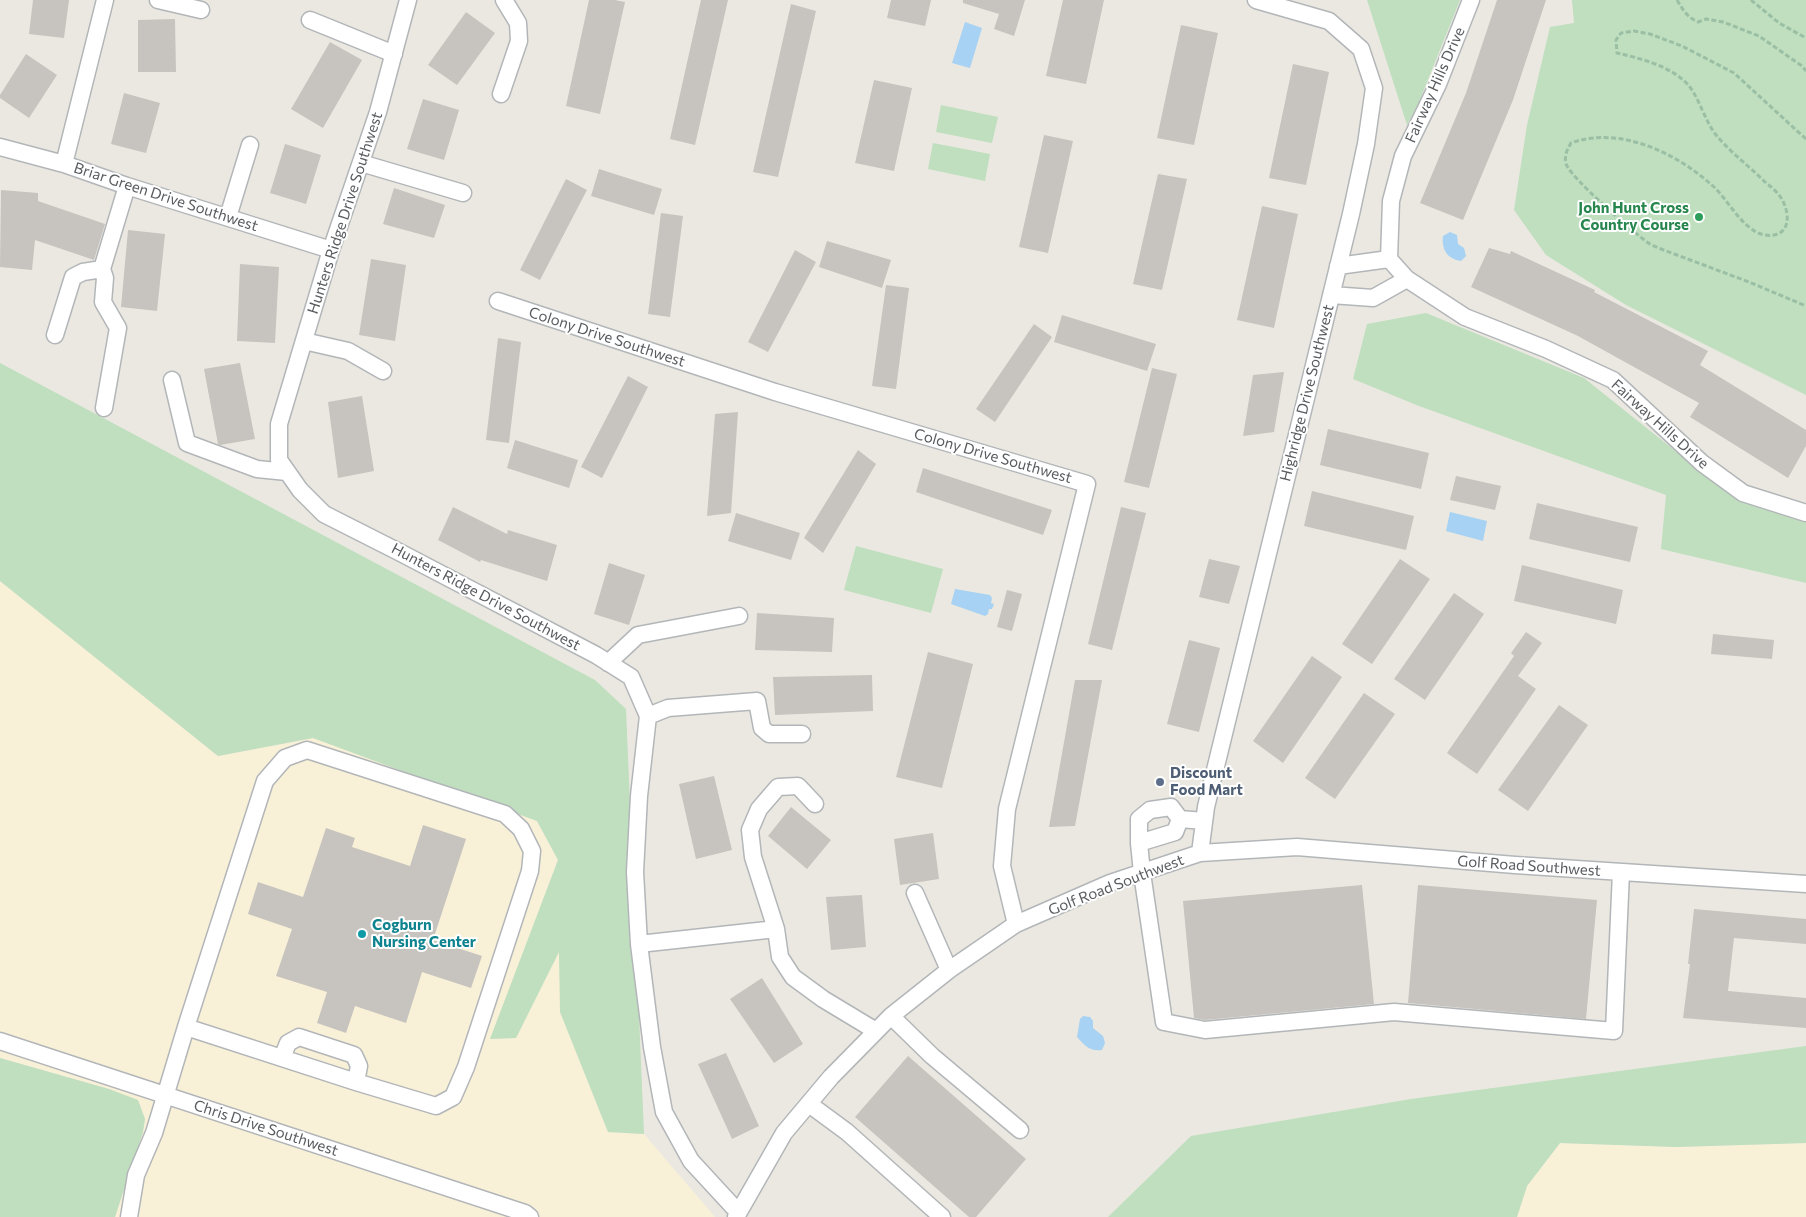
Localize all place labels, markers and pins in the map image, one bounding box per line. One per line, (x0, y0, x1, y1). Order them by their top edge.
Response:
place label: John Hunt Cross Country Course (1578, 199, 1689, 234)
marker: John Hunt Cross Country Course (1693, 211, 1705, 223)
place label: Discount Food Mart (1170, 764, 1243, 799)
marker: Discount Food Mart (1154, 776, 1166, 788)
place label: Cogburn Nursing Center (372, 916, 476, 951)
marker: Cogburn Nursing Center (356, 928, 368, 940)

